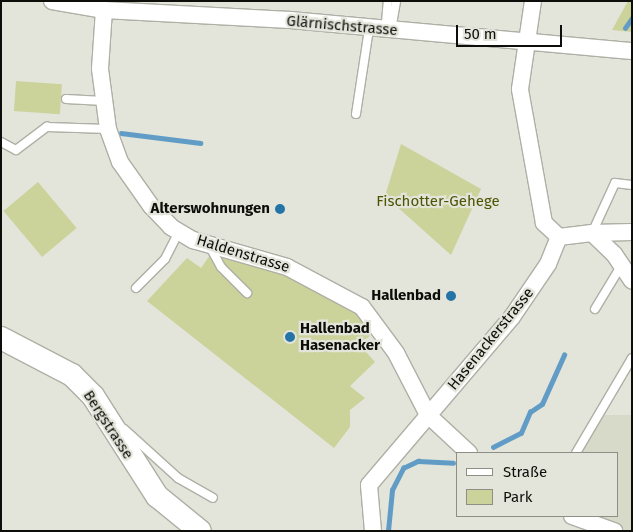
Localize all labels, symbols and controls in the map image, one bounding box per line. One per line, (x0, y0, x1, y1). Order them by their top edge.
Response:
street label: Glärnischstrasse (286, 12, 398, 40)
scale bar (458, 15, 564, 47)
text: 50 m (464, 25, 497, 43)
park label: Fischotter-Gehege (376, 193, 500, 211)
place label: Alterswohnungen (151, 200, 270, 218)
marker: Alterswohnungen (274, 203, 286, 215)
street label: Haldenstrasse (194, 231, 292, 277)
street label: Hasenackerstrasse (444, 284, 538, 394)
place label: Hallenbad (371, 287, 441, 305)
marker: Hallenbad (445, 290, 457, 302)
place label: Hallenbad Hasenacker (300, 319, 380, 354)
marker: Hallenbad Hasenacker (284, 331, 296, 343)
street label: Bergstrasse (79, 387, 137, 463)
legend (456, 452, 618, 517)
text: Straße (503, 463, 547, 481)
text: Park (503, 488, 533, 506)

